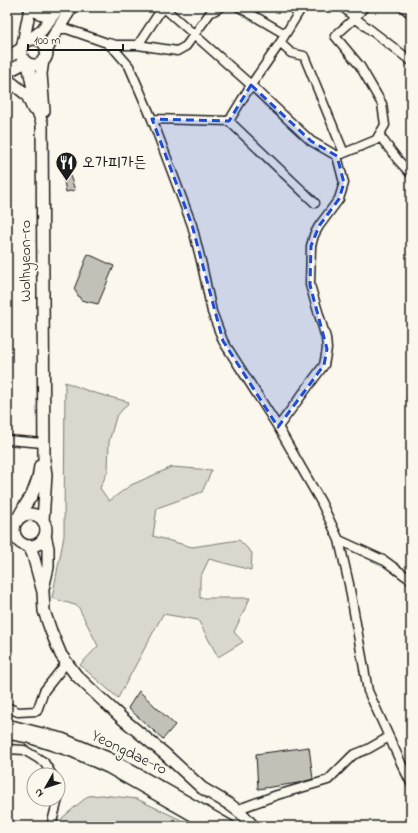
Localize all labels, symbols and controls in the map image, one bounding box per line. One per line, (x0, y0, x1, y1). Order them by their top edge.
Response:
scale bar (28, 26, 123, 52)
text: 100 m (34, 32, 61, 50)
restaurant icon: 오가피가든 (53, 150, 79, 183)
place label: 오가피가든 (82, 151, 146, 175)
street label: Wolhyeon-ro (14, 220, 38, 302)
street label: Yeongdae-ro (87, 724, 171, 782)
north arrow (26, 767, 66, 807)
text: N (30, 785, 48, 801)

